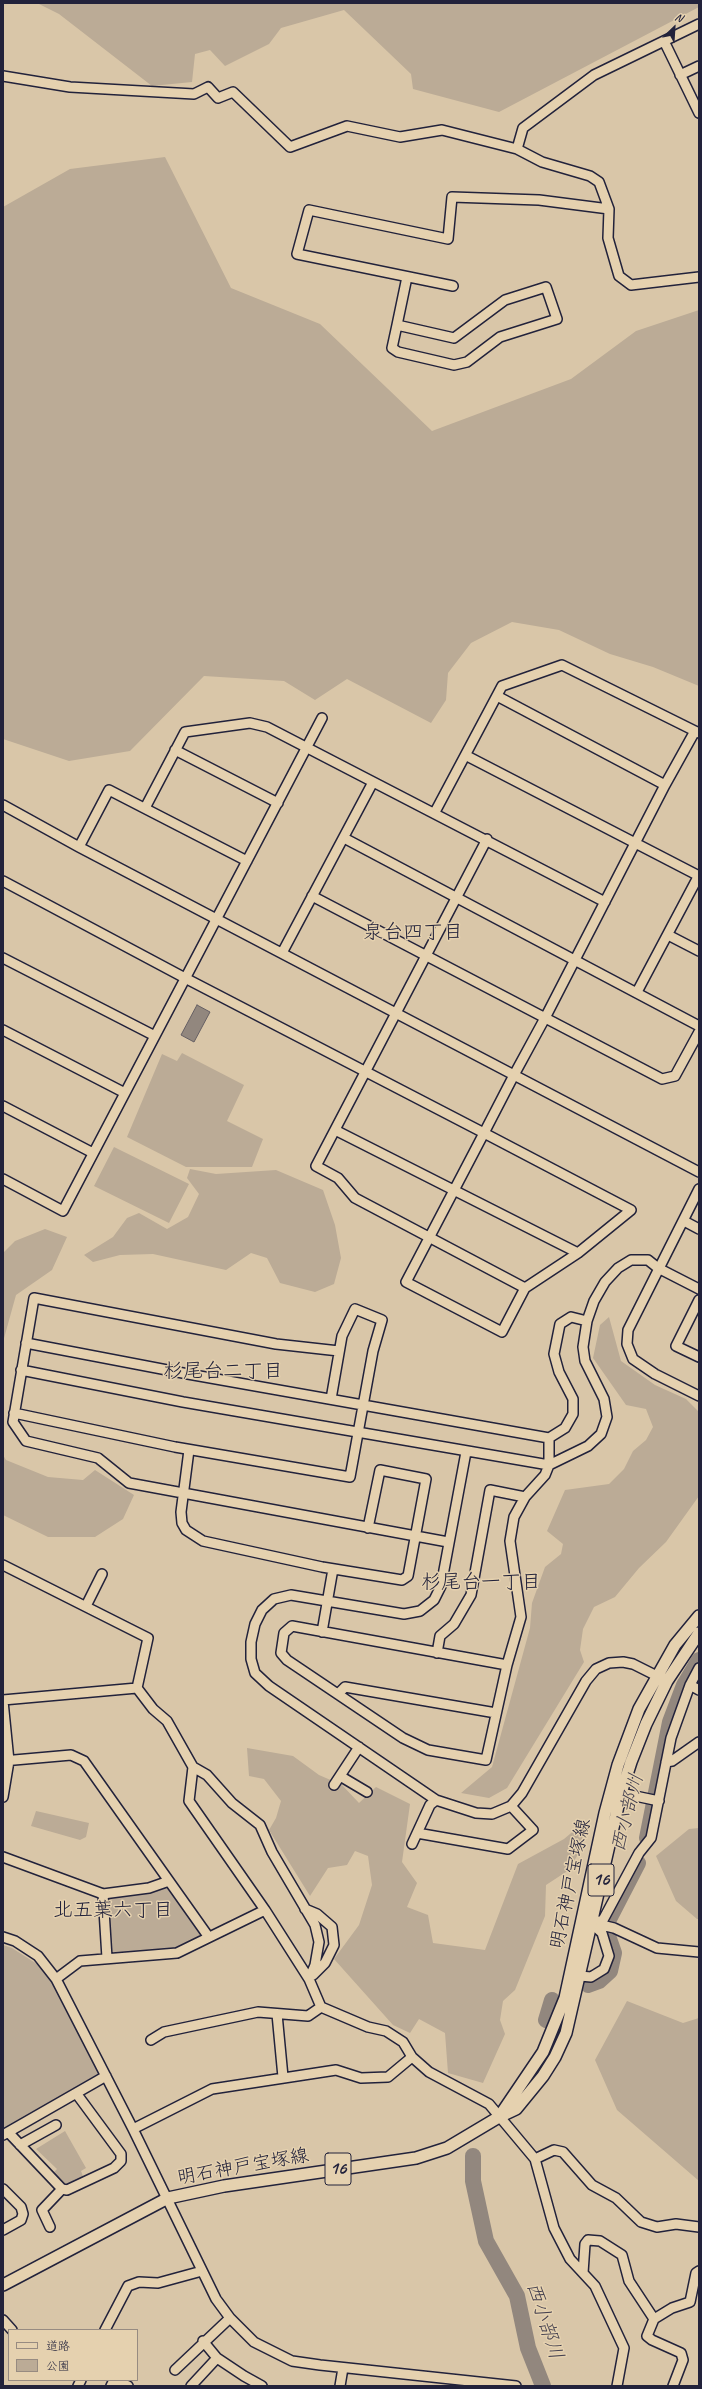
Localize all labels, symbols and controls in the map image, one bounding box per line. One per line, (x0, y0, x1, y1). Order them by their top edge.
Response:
north arrow (654, 8, 694, 48)
text: N (673, 9, 685, 25)
district label: 泉台四丁目 (363, 921, 463, 945)
district label: 杉尾台二丁目 (163, 1360, 283, 1384)
district label: 杉尾台一丁目 (421, 1571, 541, 1595)
water label: 西小部川 (607, 1771, 649, 1855)
street label: 明石神戸宝塚線 (546, 1817, 596, 1951)
road number: 16 (588, 1864, 614, 1896)
district label: 北五葉六丁目 (53, 1899, 173, 1923)
street label: 明石神戸宝塚線 (176, 2144, 310, 2190)
road number: 16 (325, 2153, 351, 2185)
water label: 西小部川 (520, 2279, 568, 2363)
legend (8, 2329, 138, 2381)
text: 道路 (46, 2338, 70, 2354)
text: 公園 (46, 2358, 70, 2374)

